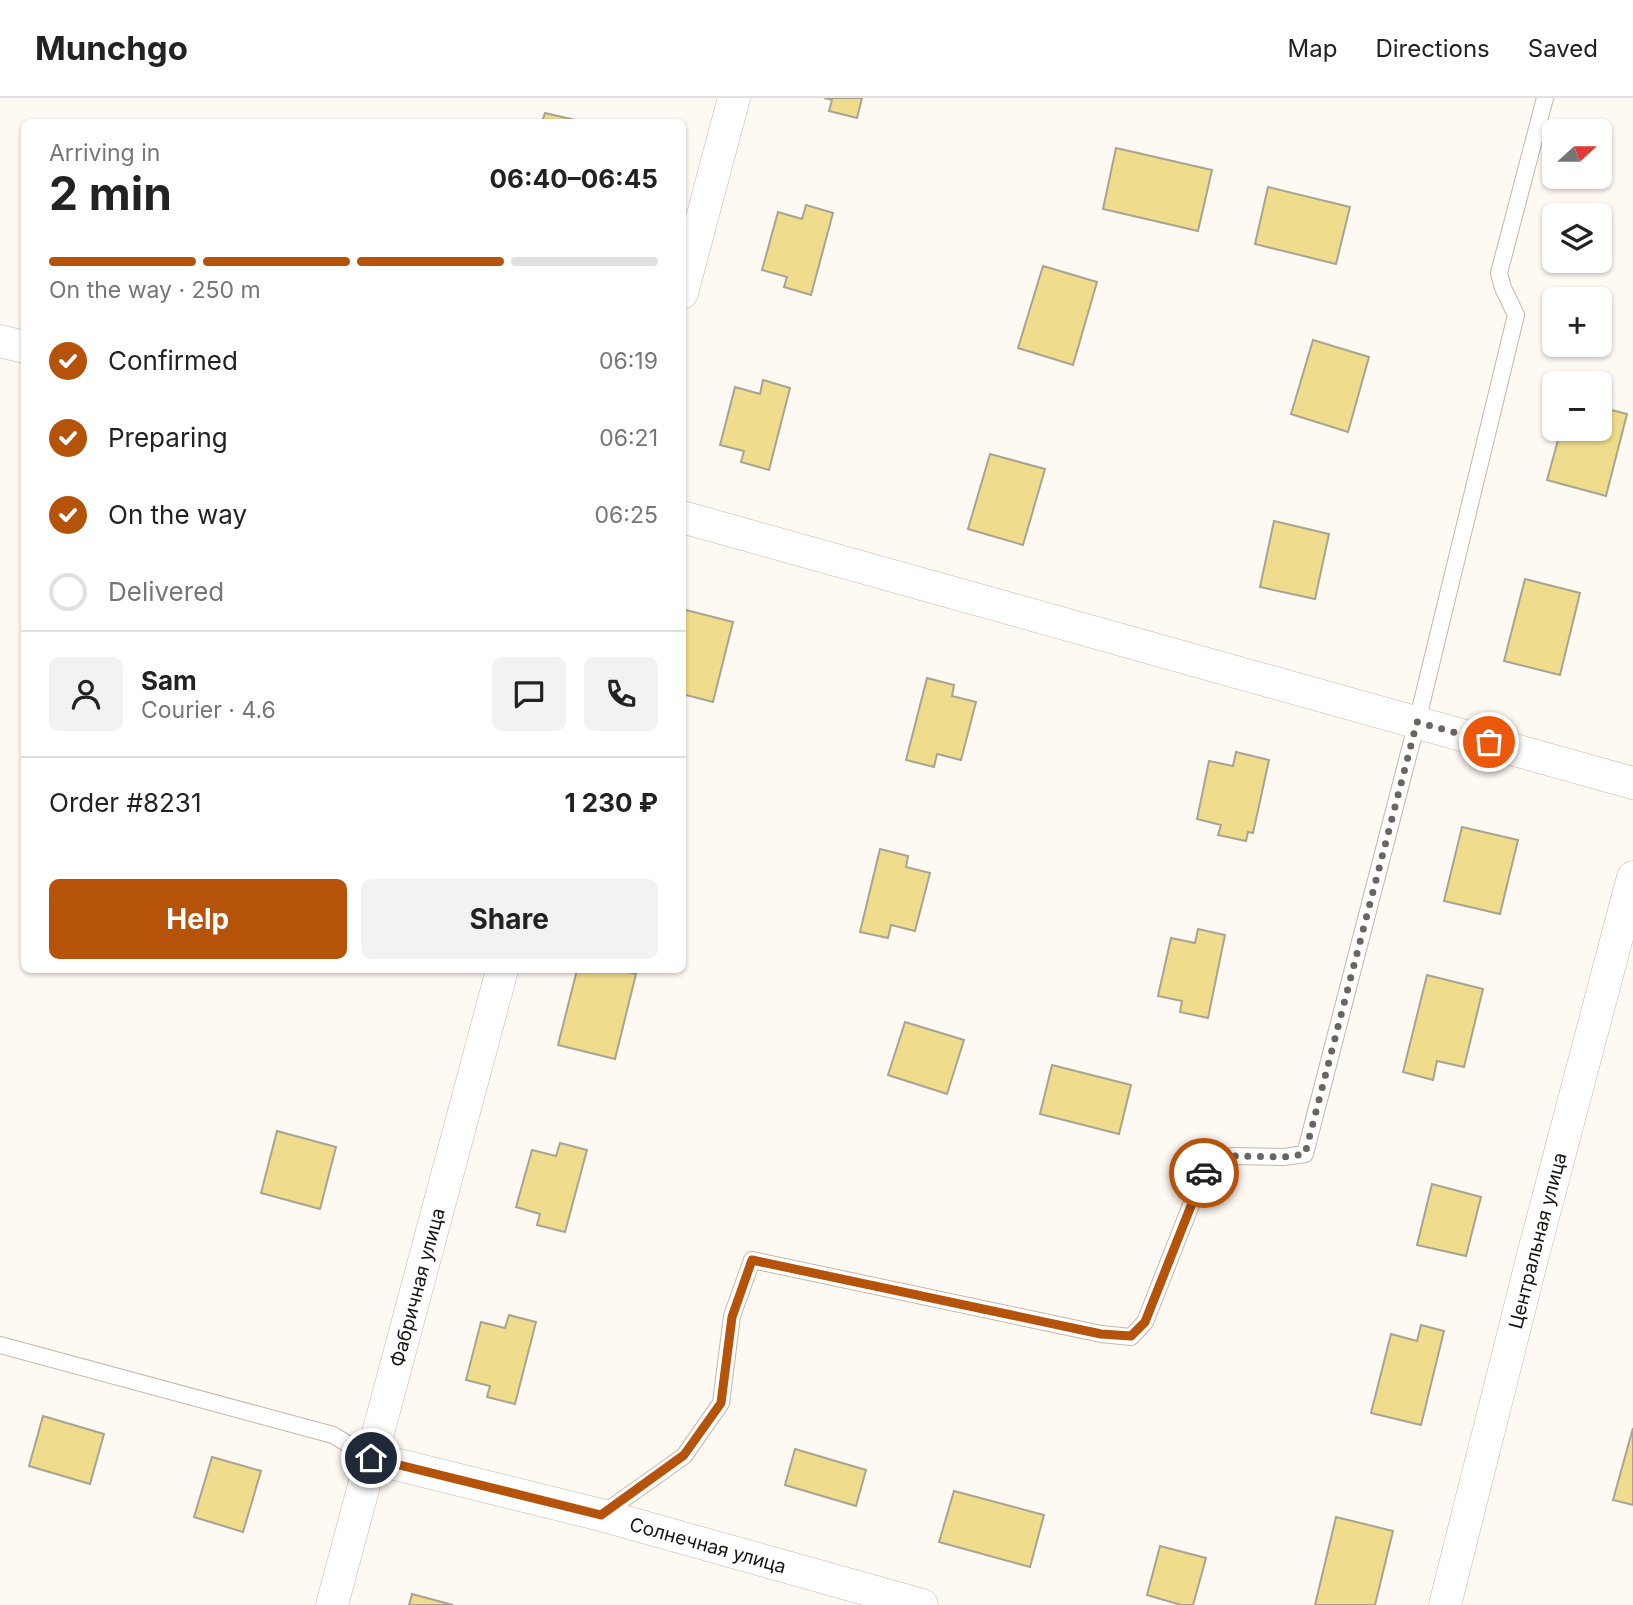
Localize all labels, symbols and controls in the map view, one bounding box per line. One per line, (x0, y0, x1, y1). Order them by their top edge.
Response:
text: Munchgo (35, 28, 188, 68)
text: Map (1288, 34, 1337, 63)
text: Directions (1375, 34, 1490, 63)
text: Saved (1528, 34, 1598, 63)
north arrow (1542, 119, 1612, 189)
map controls (1542, 119, 1612, 441)
text: Arriving in (49, 139, 160, 167)
text: 06:40–06:45 (489, 163, 658, 194)
text: 2 min (49, 165, 172, 221)
button: layers (1542, 203, 1612, 273)
text: On the way · 250 m (49, 276, 261, 304)
button: + (1542, 287, 1612, 357)
icon: check (49, 342, 87, 380)
text: Confirmed (108, 345, 238, 376)
text: 06:19 (599, 347, 658, 375)
button: − (1542, 371, 1612, 441)
icon: check (49, 419, 87, 457)
text: Preparing (108, 422, 228, 453)
text: 06:21 (599, 424, 658, 452)
icon: check (49, 496, 87, 534)
text: On the way (108, 499, 247, 530)
text: 06:25 (595, 501, 658, 529)
text: Delivered (108, 576, 224, 607)
button: person (49, 657, 123, 731)
button: chat (492, 657, 566, 731)
button: phone (584, 657, 658, 731)
text: Sam (141, 665, 197, 696)
text: Courier · 4.6 (141, 696, 276, 724)
pin (1459, 712, 1519, 772)
icon: bag (1470, 723, 1508, 761)
text: Order #8231 (49, 787, 201, 818)
text: 1 230 ₽ (564, 787, 658, 818)
button: Help (49, 879, 347, 959)
button: Share (361, 879, 658, 959)
courier (1169, 1138, 1239, 1208)
street label: Центральная улица (1504, 1150, 1572, 1331)
icon: car (1185, 1154, 1223, 1192)
street label: Фабричная улица (385, 1205, 450, 1369)
pin (341, 1428, 401, 1488)
icon: home (352, 1439, 390, 1477)
street label: Солнечная улица (627, 1513, 789, 1578)

